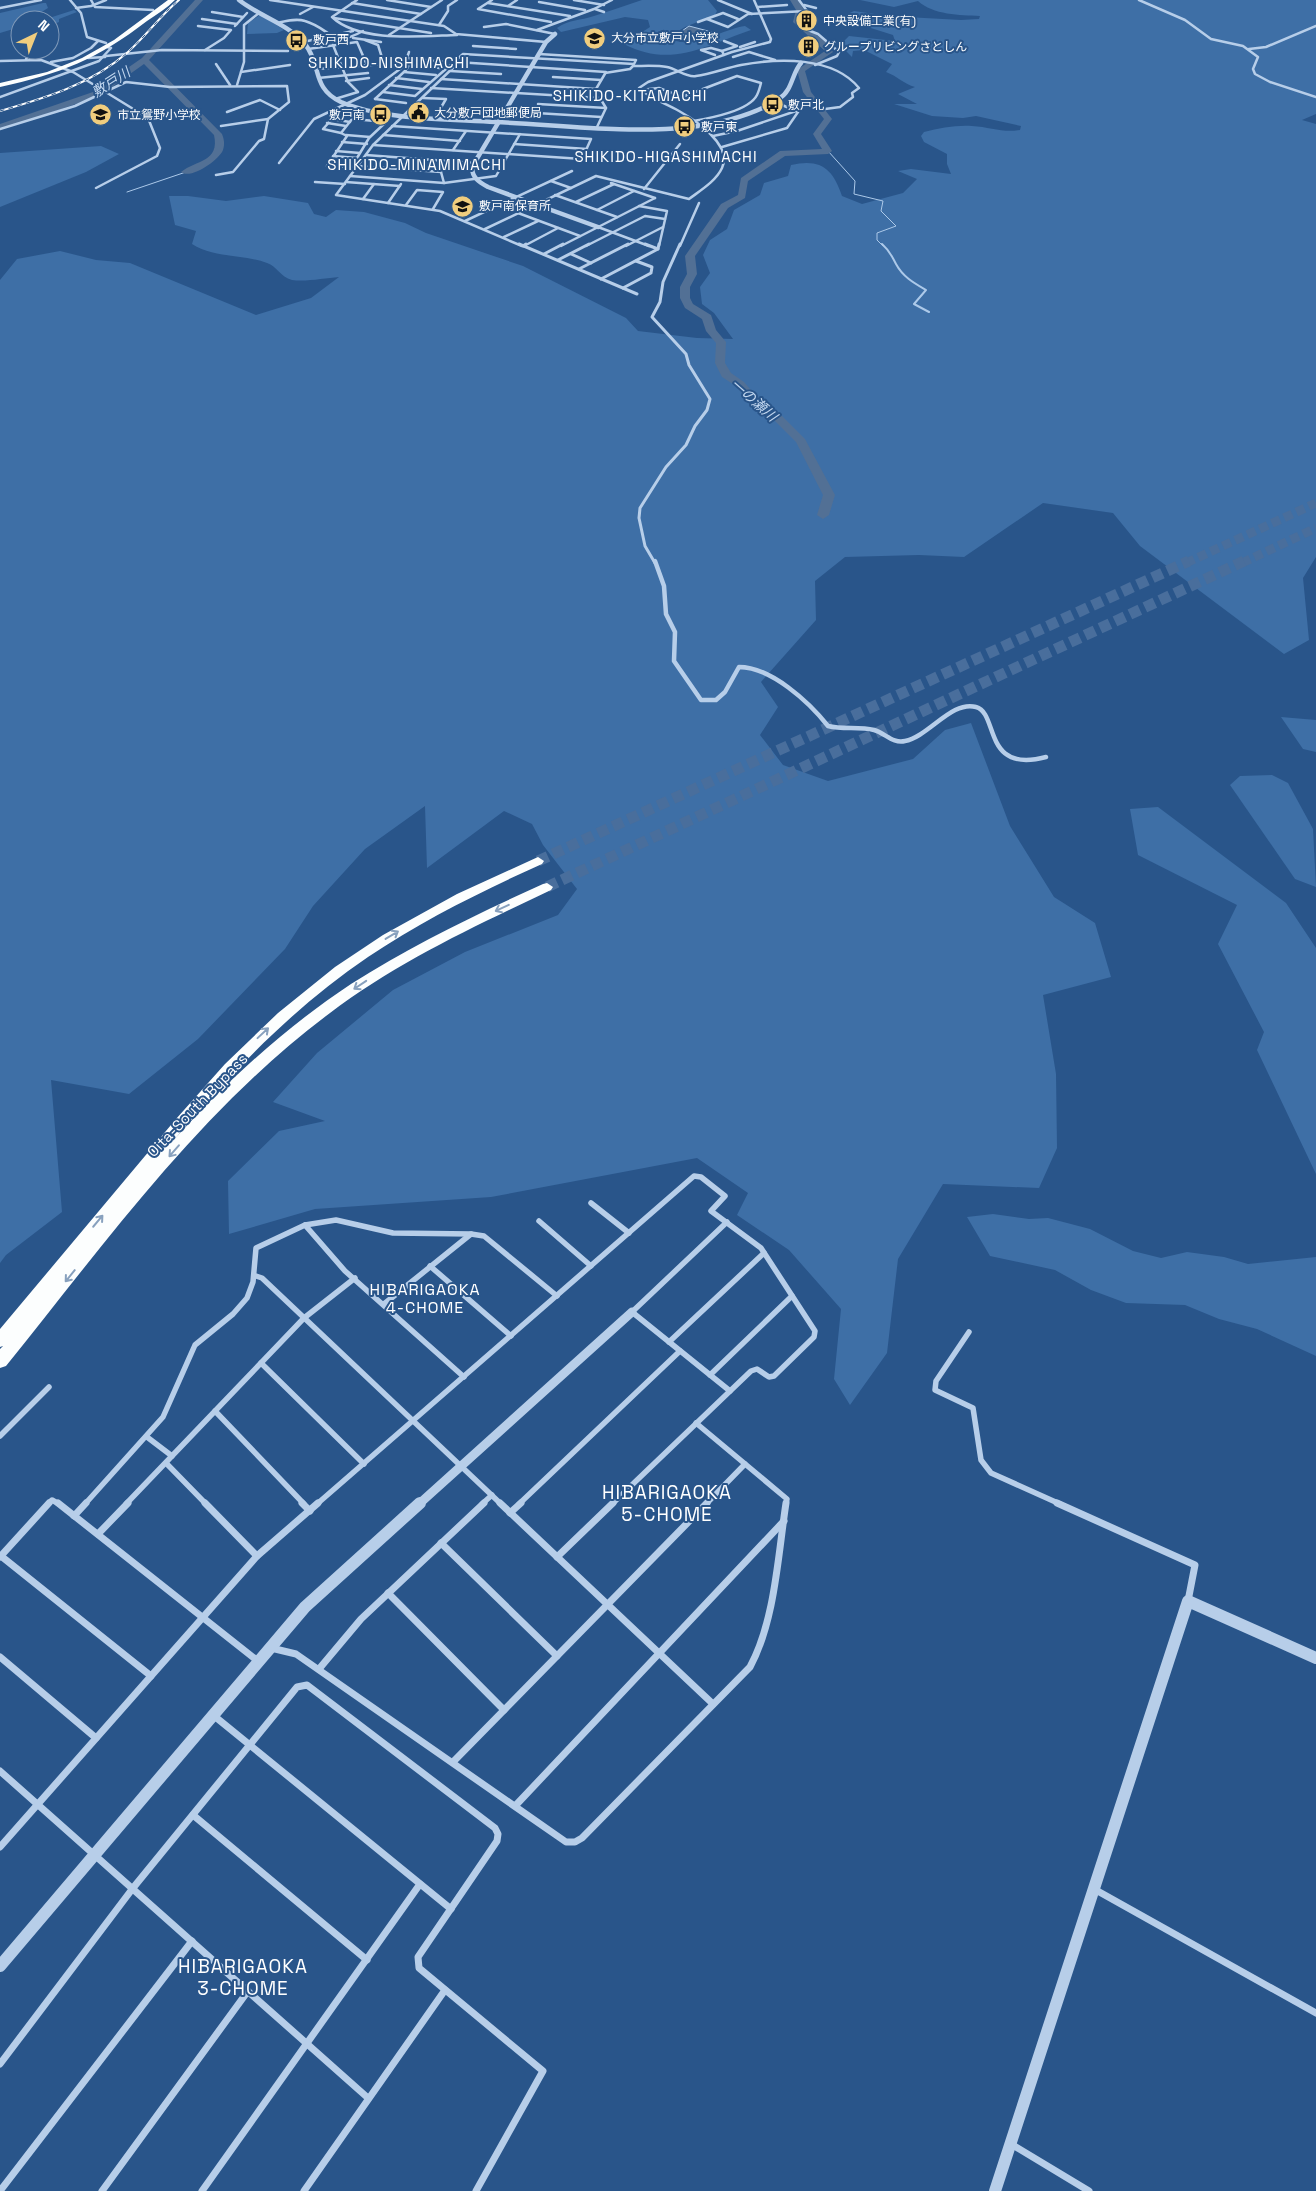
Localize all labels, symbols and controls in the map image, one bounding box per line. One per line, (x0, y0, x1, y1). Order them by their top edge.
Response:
building icon: 中央設備工業(有) (795, 9, 819, 33)
north arrow (10, 10, 60, 60)
place label: 中央設備工業(有) (823, 13, 916, 29)
text: N (34, 16, 53, 35)
school or university icon: 大分市立敷戸小学校 (583, 26, 607, 50)
bus stop icon: 敷戸西 (285, 28, 309, 52)
place label: 大分市立敷戸小学校 (611, 30, 719, 46)
place label: 敷戸西 (313, 32, 349, 48)
building icon: グループリビングさとしん (796, 35, 820, 59)
place label: グループリビングさとしん (824, 39, 967, 55)
district label: SHIKIDO-NISHIMACHI (308, 53, 470, 72)
water label: 敷戸川 (88, 62, 135, 101)
district label: SHIKIDO-KITAMACHI (553, 86, 707, 105)
bus stop icon: 敷戸北 (760, 93, 784, 117)
place label: 敷戸北 (788, 97, 824, 113)
public building icon: 大分敷戸団地郵便局 (406, 101, 430, 125)
school or university icon: 市立鴛野小学校 (89, 103, 113, 127)
bus stop icon: 敷戸南 (369, 103, 393, 127)
place label: 大分敷戸団地郵便局 (434, 105, 542, 121)
place label: 市立鴛野小学校 (117, 107, 201, 123)
place label: 敷戸南 (329, 107, 365, 123)
bus stop icon: 敷戸東 (673, 115, 697, 139)
place label: 敷戸東 (701, 119, 737, 135)
district label: SHIKIDO-HIGASHIMACHI (574, 147, 758, 166)
district label: SHIKIDO-MINAMIMACHI (327, 155, 507, 174)
school or university icon: 敷戸南保育所 (451, 194, 475, 218)
place label: 敷戸南保育所 (479, 198, 551, 214)
water label: 一の瀬川 (727, 375, 783, 426)
one-way arrow (495, 904, 510, 913)
one-way arrow (384, 930, 398, 940)
one-way arrow (353, 980, 367, 990)
one-way arrow (256, 1027, 269, 1039)
street label: Oita-South Bypass (143, 1049, 251, 1161)
one-way arrow (168, 1145, 179, 1158)
one-way arrow (92, 1215, 103, 1228)
one-way arrow (64, 1269, 75, 1282)
district label: HIBARIGAOKA 4-CHOME (369, 1279, 481, 1318)
district label: HIBARIGAOKA 5-CHOME (602, 1480, 732, 1527)
district label: HIBARIGAOKA 3-CHOME (178, 1954, 308, 2001)

